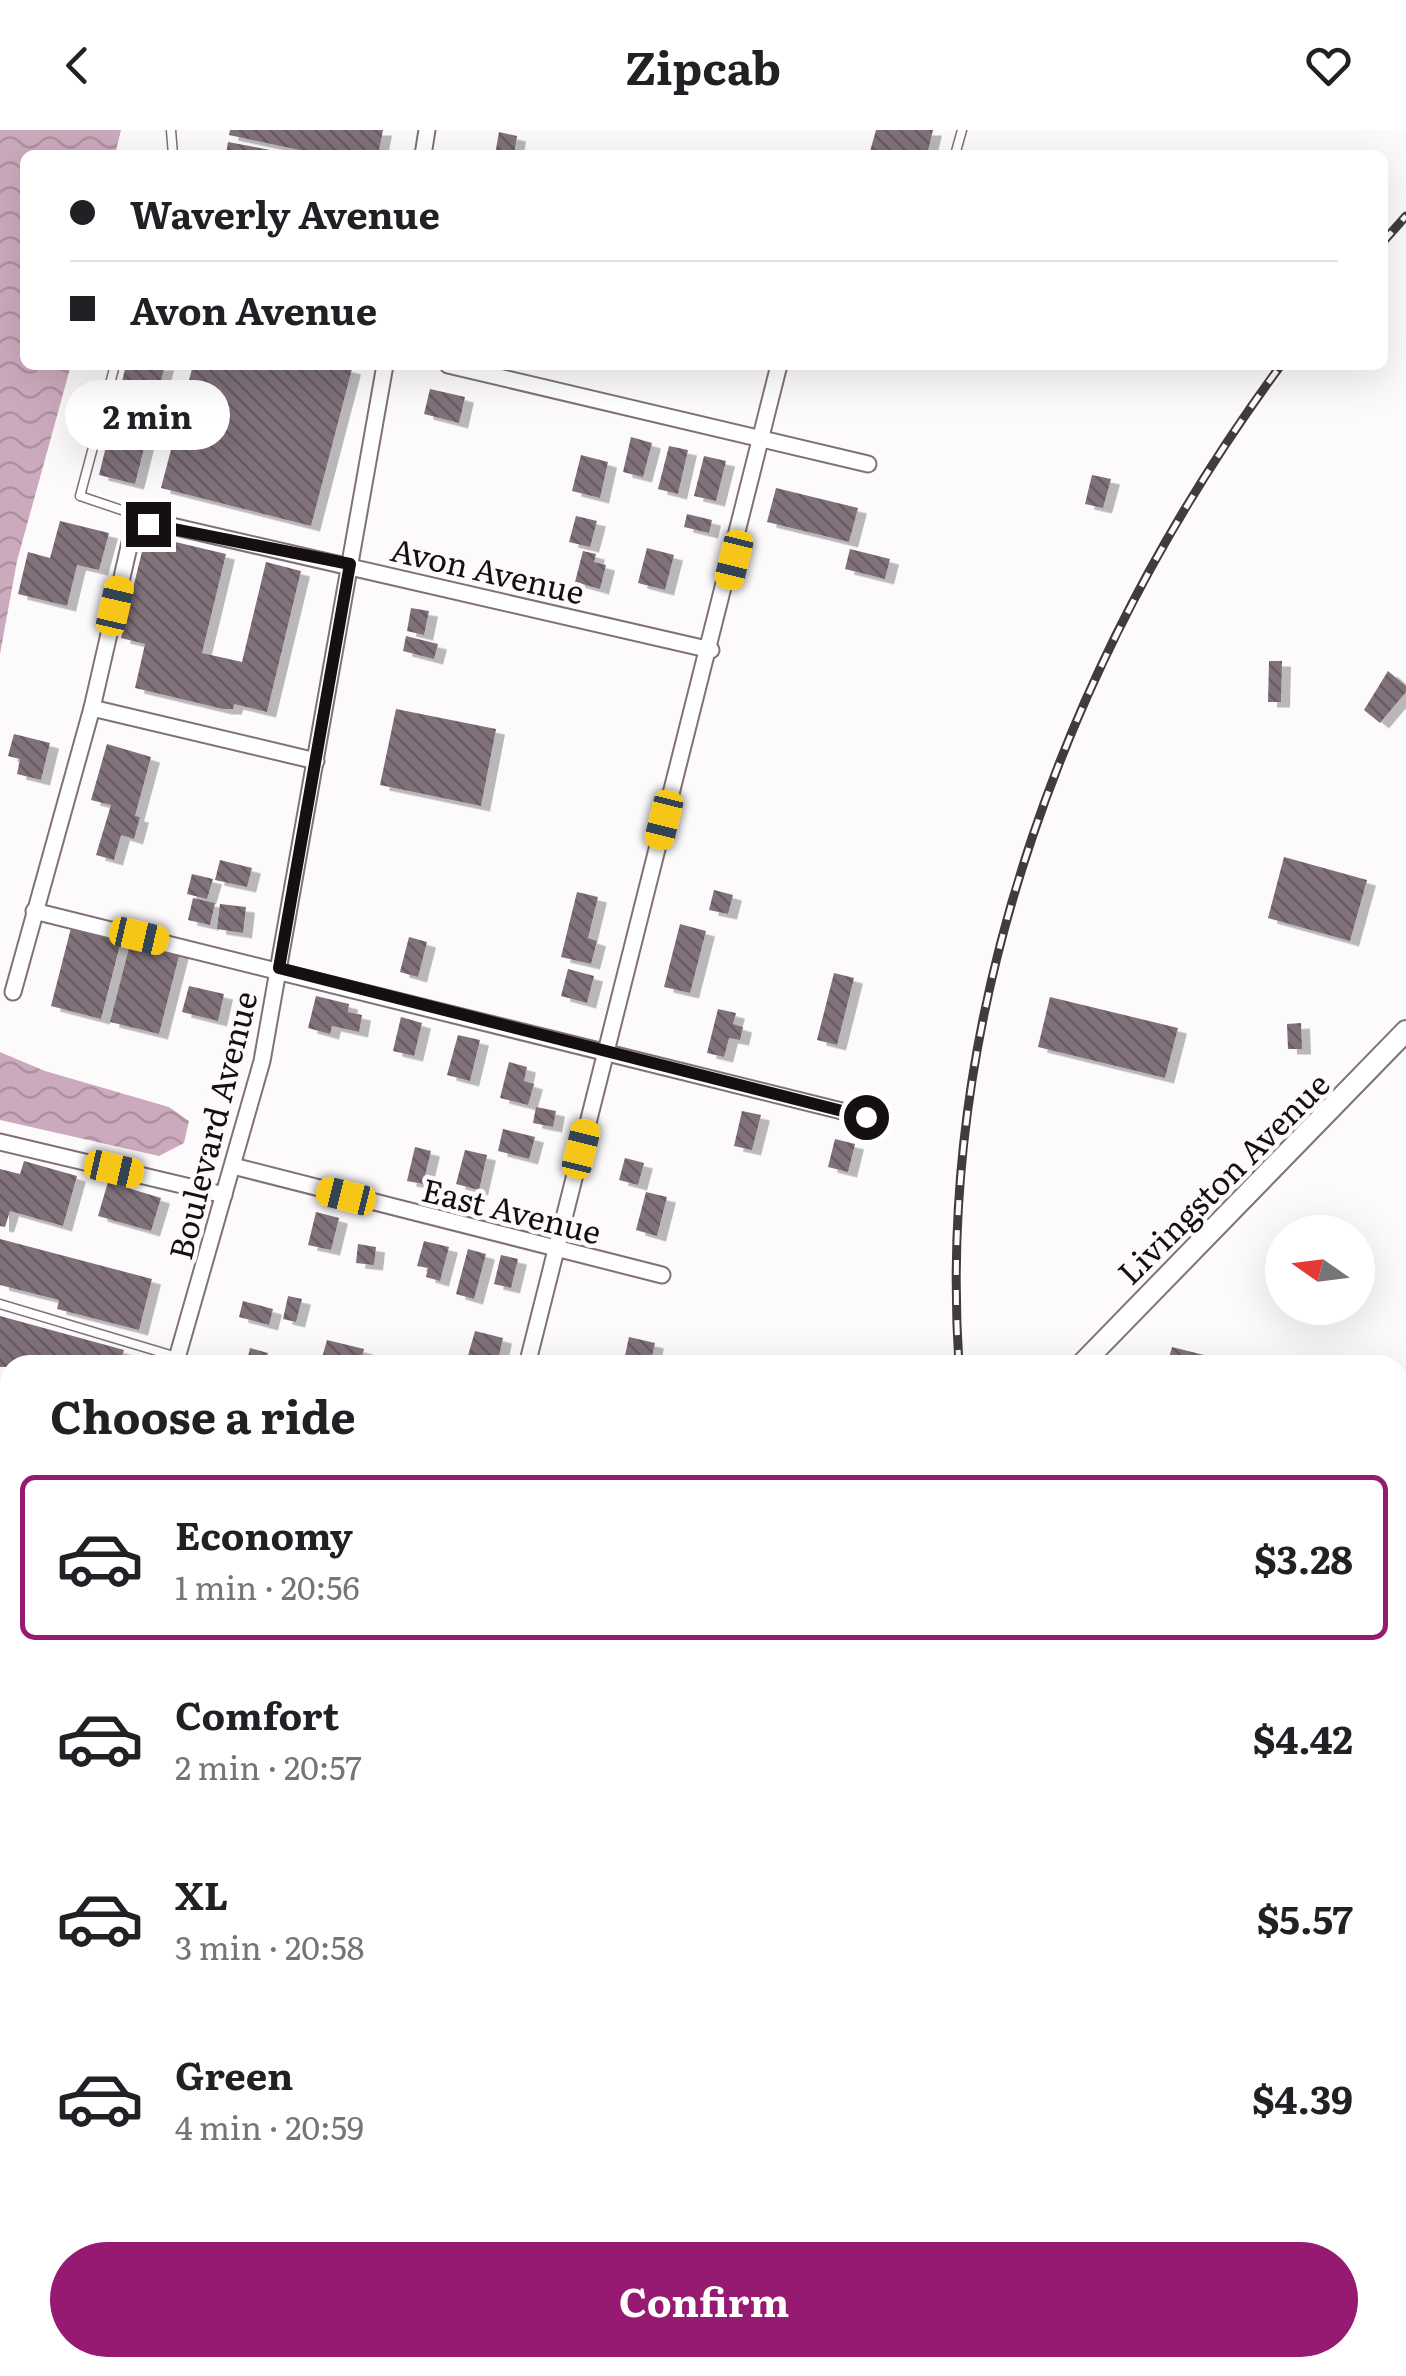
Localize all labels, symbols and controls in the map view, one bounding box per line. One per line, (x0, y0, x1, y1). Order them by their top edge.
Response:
text: Zipcab (625, 32, 781, 99)
icon: back (50, 38, 105, 93)
icon: heart (1301, 38, 1356, 93)
text: Waverly Avenue (130, 184, 440, 241)
text: Avon Avenue (130, 280, 377, 337)
callout: 2 min (66, 379, 230, 449)
text: 2 min (103, 391, 192, 439)
route end (126, 502, 171, 547)
street label: Avon Avenue (387, 523, 589, 615)
car (712, 527, 756, 593)
car (94, 573, 136, 639)
car (642, 787, 686, 853)
car (106, 915, 172, 957)
street label: Boulevard Avenue (154, 986, 268, 1264)
street label: Livingston Avenue (1105, 1060, 1339, 1294)
route start (844, 1095, 889, 1140)
car (559, 1116, 603, 1182)
car (81, 1148, 147, 1190)
street label: East Avenue (417, 1164, 607, 1254)
car (313, 1174, 379, 1218)
north arrow (1265, 1215, 1375, 1325)
map controls (1265, 1215, 1375, 1325)
text: Choose a ride (50, 1381, 356, 1448)
text: Economy (175, 1505, 353, 1562)
icon: car (55, 1513, 145, 1603)
text: $3.28 (1254, 1529, 1353, 1586)
text: 1 min · 20:56 (175, 1562, 360, 1610)
text: Comfort (175, 1685, 339, 1742)
icon: car (55, 1693, 145, 1783)
text: $4.42 (1253, 1709, 1353, 1766)
text: 2 min · 20:57 (175, 1742, 362, 1790)
text: XL (175, 1865, 228, 1922)
icon: car (55, 1873, 145, 1963)
text: $5.57 (1257, 1889, 1353, 1946)
text: 3 min · 20:58 (175, 1922, 364, 1970)
text: Green (175, 2045, 293, 2102)
icon: car (55, 2053, 145, 2143)
text: $4.39 (1252, 2069, 1353, 2126)
text: 4 min · 20:59 (175, 2102, 364, 2150)
button: Confirm (50, 2242, 1358, 2357)

